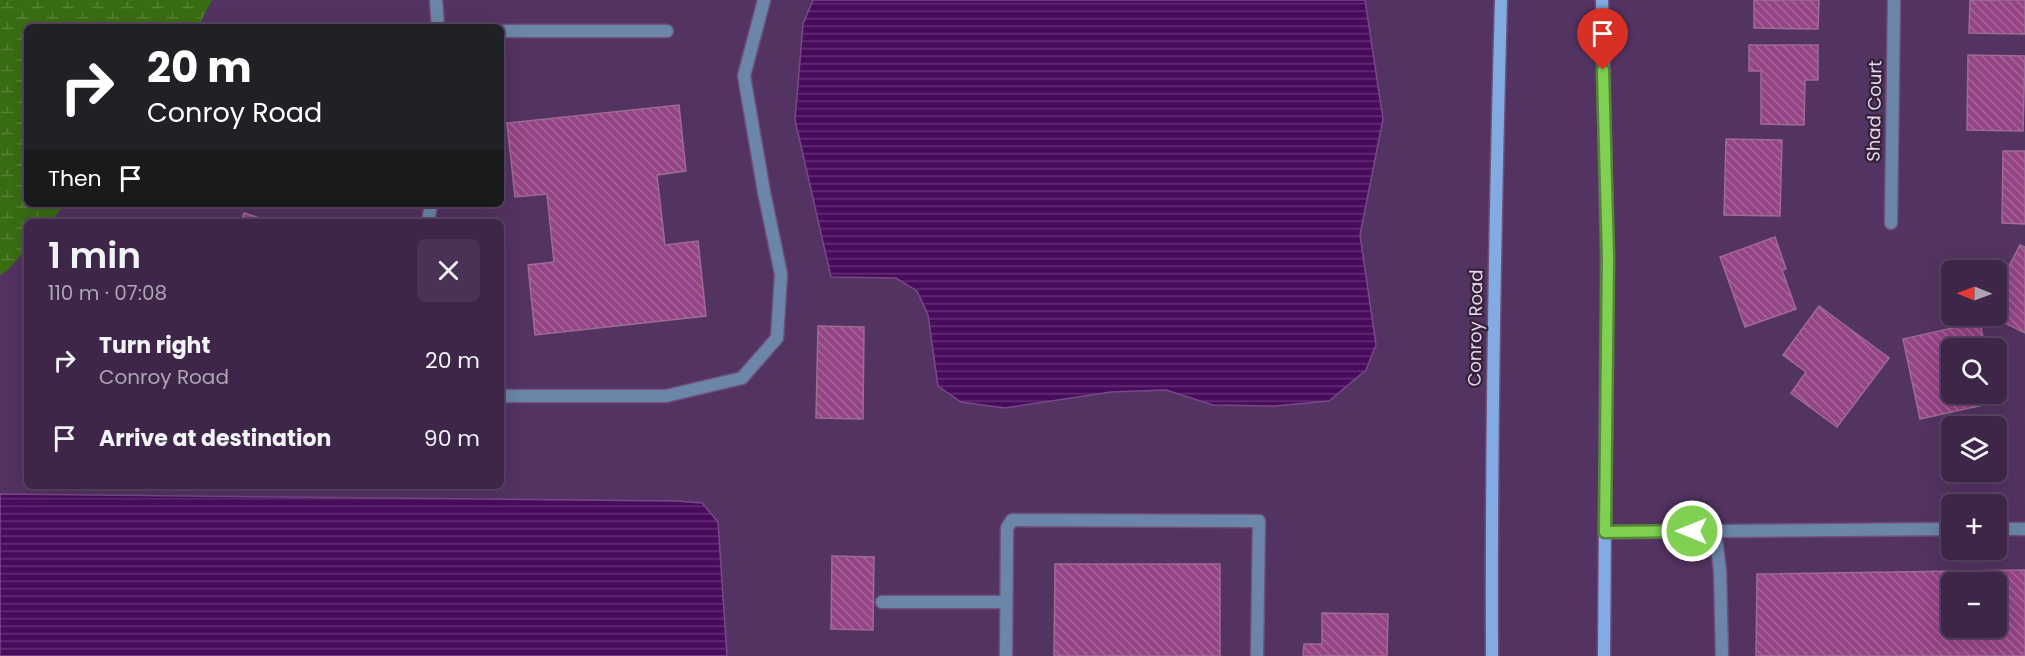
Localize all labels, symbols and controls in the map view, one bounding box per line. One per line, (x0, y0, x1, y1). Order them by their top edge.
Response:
pin (1577, 8, 1628, 70)
icon: arrive (1586, 17, 1619, 50)
text: 20 m (147, 38, 252, 97)
icon: right (48, 48, 126, 126)
street label: Shad Court (1861, 60, 1887, 162)
text: Conroy Road (147, 94, 322, 131)
icon: arrive (114, 162, 147, 195)
text: Then (48, 163, 102, 194)
text: 1 min (48, 230, 141, 281)
button: close (417, 239, 480, 302)
north arrow (1941, 260, 2007, 326)
map controls (1941, 260, 2007, 638)
street label: Conroy Road (1461, 269, 1489, 387)
text: 110 m · 07:08 (48, 279, 167, 307)
text: Turn right (99, 330, 210, 361)
button: search (1941, 338, 2007, 404)
icon: right (48, 344, 81, 377)
text: 20 m (425, 345, 480, 376)
text: Conroy Road (99, 363, 229, 391)
button: layers (1941, 416, 2007, 482)
icon: arrive (48, 422, 81, 455)
text: Arrive at destination (99, 423, 331, 454)
text: 90 m (424, 423, 480, 454)
button: + (1941, 494, 2007, 560)
position arrow (1660, 499, 1724, 563)
button: − (1941, 572, 2007, 638)

